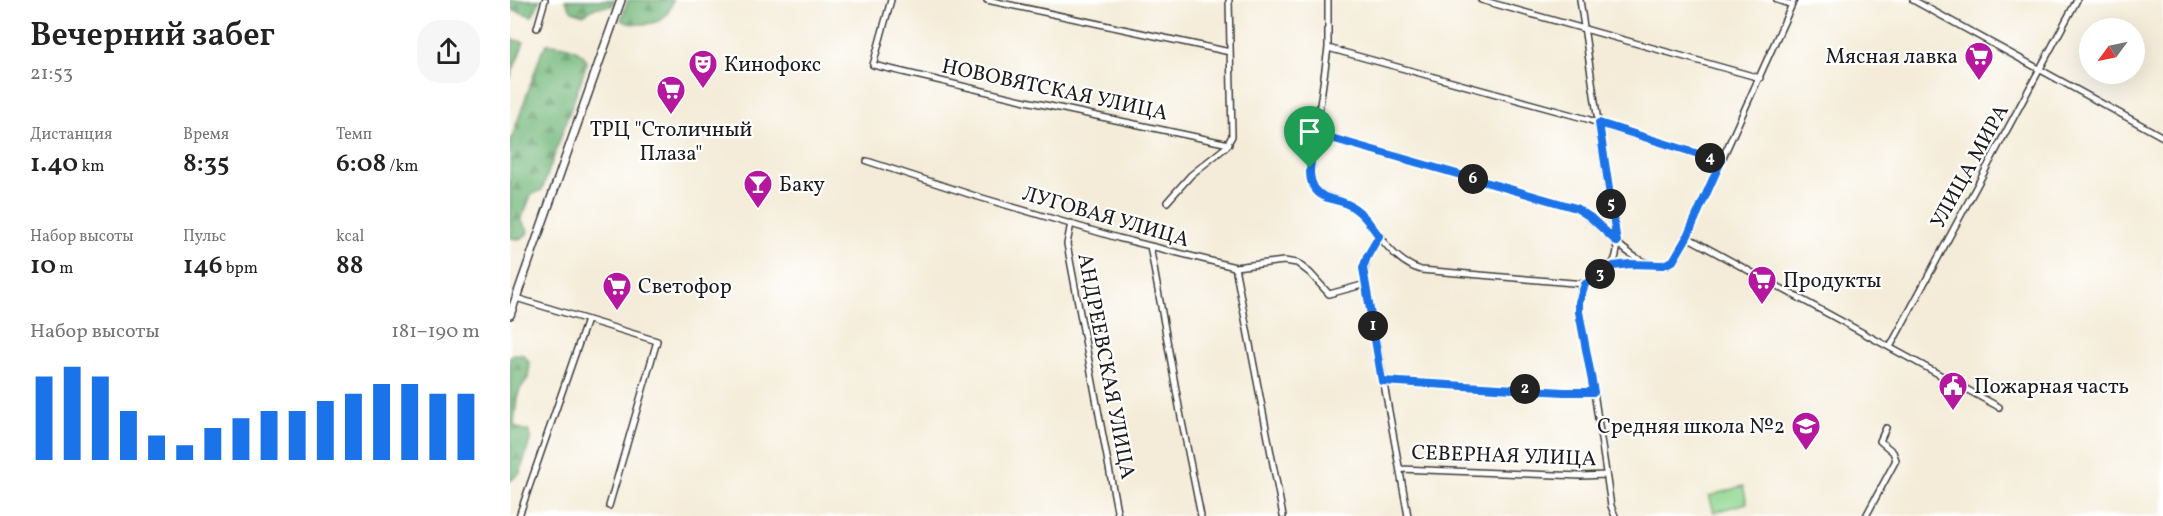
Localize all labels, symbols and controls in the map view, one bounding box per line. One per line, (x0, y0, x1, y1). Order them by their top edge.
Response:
text: Вечерний забег (30, 14, 275, 60)
north arrow (2079, 18, 2145, 84)
map controls (2079, 18, 2145, 84)
button: share (417, 20, 480, 83)
supermarket icon: Мясная лавка (1963, 40, 1995, 82)
place label: Мясная лавка (1826, 43, 1958, 72)
theatre icon: Кинофокс (687, 48, 719, 90)
place label: Кинофокс (724, 51, 821, 80)
street label: НОВОВЯТСКАЯ УЛИЦА (939, 52, 1171, 129)
text: 21:53 (30, 60, 73, 88)
supermarket icon: ТРЦ "Столичный Плаза" (655, 74, 687, 116)
street label: УЛИЦА МИРА (1924, 99, 2017, 234)
pin (1284, 106, 1335, 168)
icon: arrive (1293, 115, 1326, 148)
place label: ТРЦ "Столичный Плаза" (590, 116, 752, 169)
text: Дистанция (30, 124, 112, 146)
text: Время (183, 124, 229, 146)
text: Темп (336, 124, 372, 146)
pin: 4 (1695, 143, 1725, 173)
text: 1.40 (30, 146, 78, 182)
text: 8:35 (183, 146, 230, 182)
text: 6:08 (336, 146, 386, 182)
text: 4 (1705, 147, 1715, 169)
text: km (78, 156, 104, 178)
text: /km (386, 156, 418, 178)
pin: 6 (1458, 164, 1488, 194)
bar icon: Баку (742, 168, 774, 210)
text: 6 (1469, 168, 1477, 190)
place label: Баку (779, 171, 825, 200)
street label: ЛУГОВАЯ УЛИЦА (1019, 180, 1193, 255)
pin: 5 (1596, 189, 1626, 219)
text: 5 (1607, 193, 1615, 215)
text: Набор высоты (30, 226, 134, 248)
text: Пульс (183, 226, 226, 248)
text: kcal (336, 226, 364, 248)
text: 10 (30, 248, 56, 284)
text: 146 (183, 248, 223, 284)
text: 88 (336, 248, 364, 284)
street label: АНДРЕЕВСКАЯ УЛИЦА (1069, 251, 1142, 482)
text: m (56, 258, 74, 280)
text: bpm (223, 258, 258, 280)
pin: 3 (1585, 259, 1615, 289)
text: 3 (1596, 263, 1604, 285)
supermarket icon: Продукты (1746, 264, 1778, 306)
place label: Продукты (1783, 267, 1882, 296)
supermarket icon: Светофор (601, 270, 633, 312)
place label: Светофор (638, 273, 732, 302)
pin: 1 (1358, 311, 1388, 341)
text: 1 (1370, 315, 1376, 337)
text: Набор высоты (30, 318, 160, 346)
text: 181–190 m (391, 318, 480, 346)
public building icon: Пожарная часть (1937, 370, 1969, 412)
place label: Пожарная часть (1974, 373, 2129, 402)
pin: 2 (1510, 374, 1540, 404)
text: 2 (1521, 378, 1529, 400)
school or university icon: Средняя школа №2 (1790, 410, 1822, 452)
place label: Средняя школа №2 (1597, 413, 1785, 442)
street label: СЕВЕРНАЯ УЛИЦА (1411, 439, 1597, 474)

